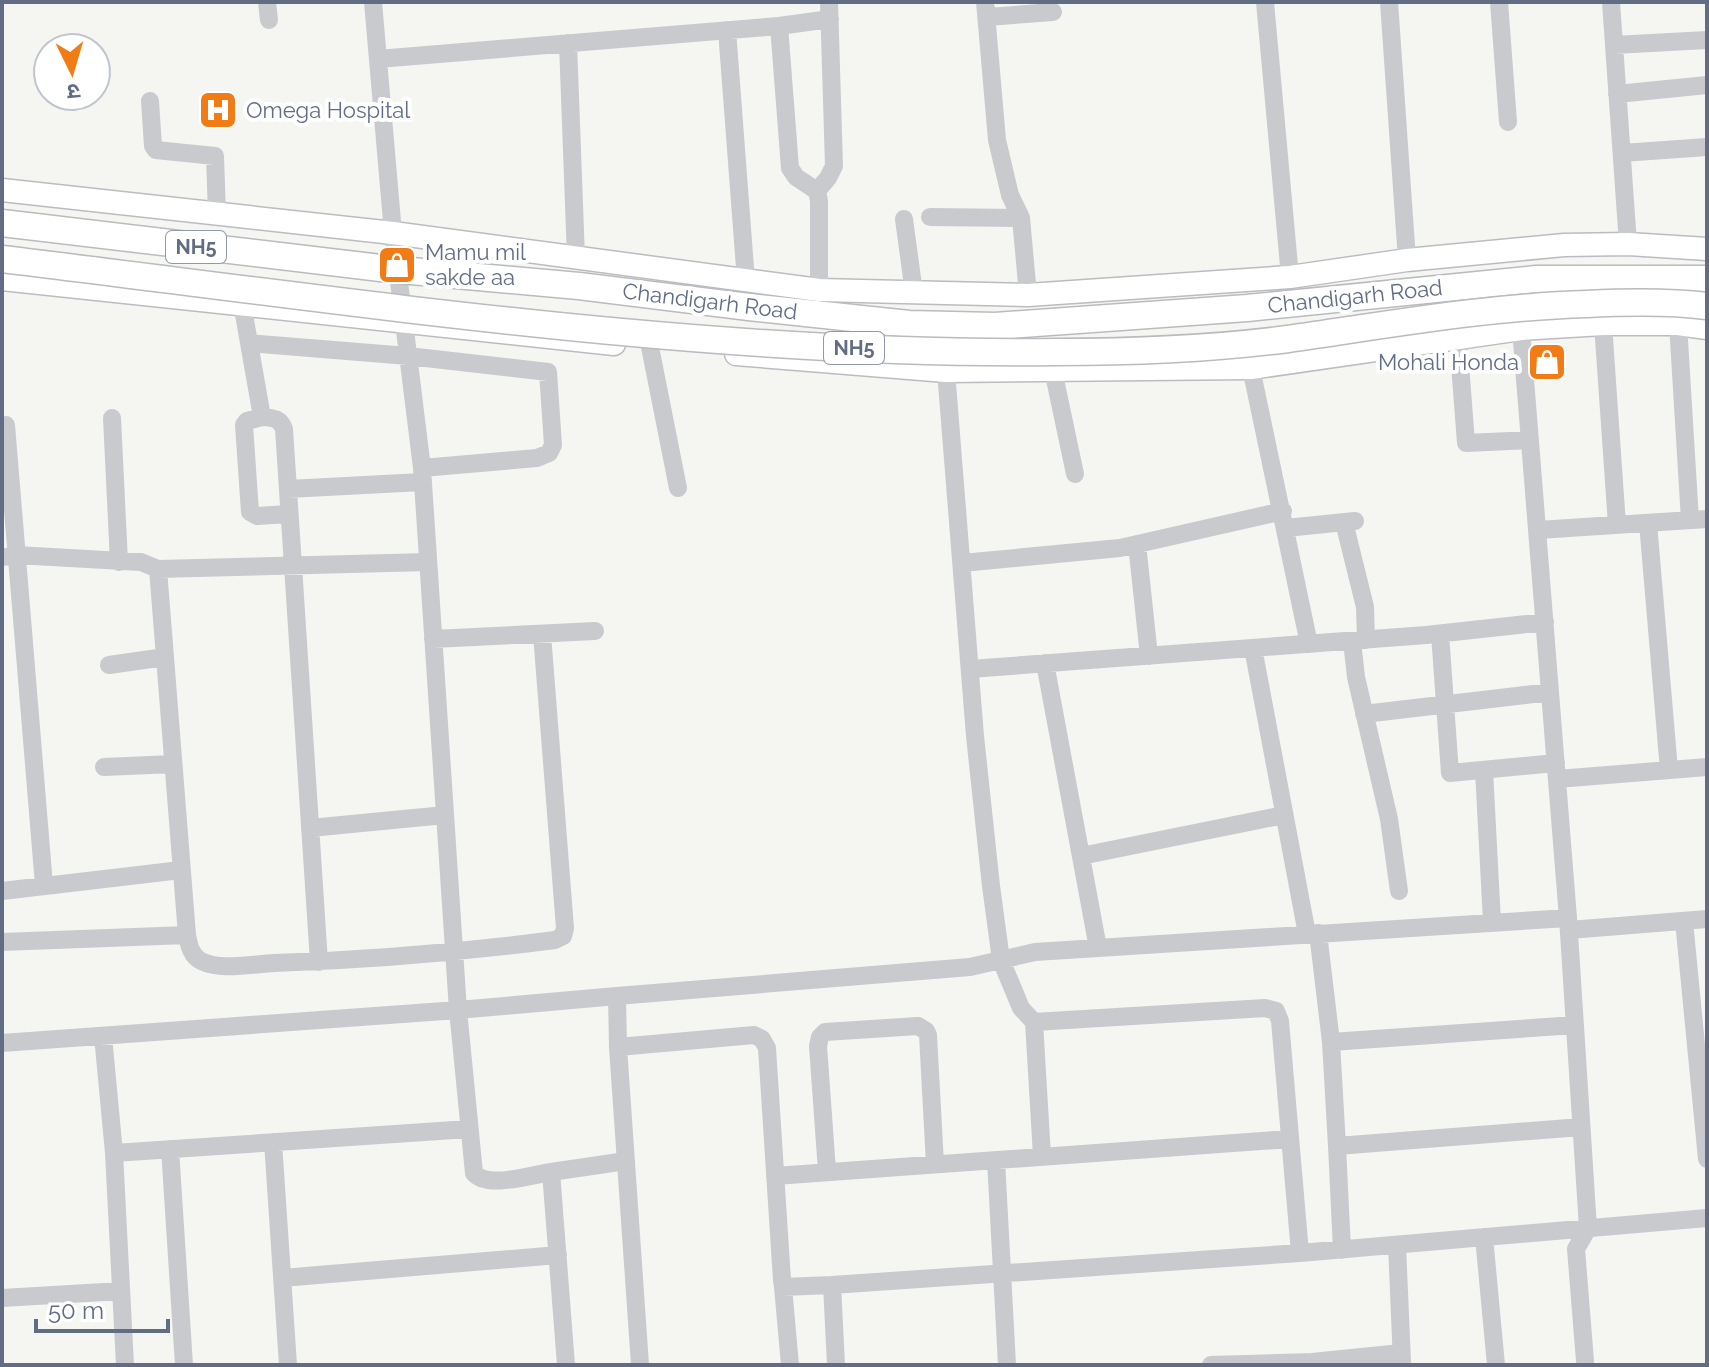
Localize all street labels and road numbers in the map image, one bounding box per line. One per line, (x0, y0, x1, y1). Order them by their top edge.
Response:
road number: NH5 (166, 231, 226, 263)
street label: Chandigarh Road (1266, 274, 1444, 318)
street label: Chandigarh Road (621, 277, 799, 325)
road number: NH5 (824, 332, 884, 364)

